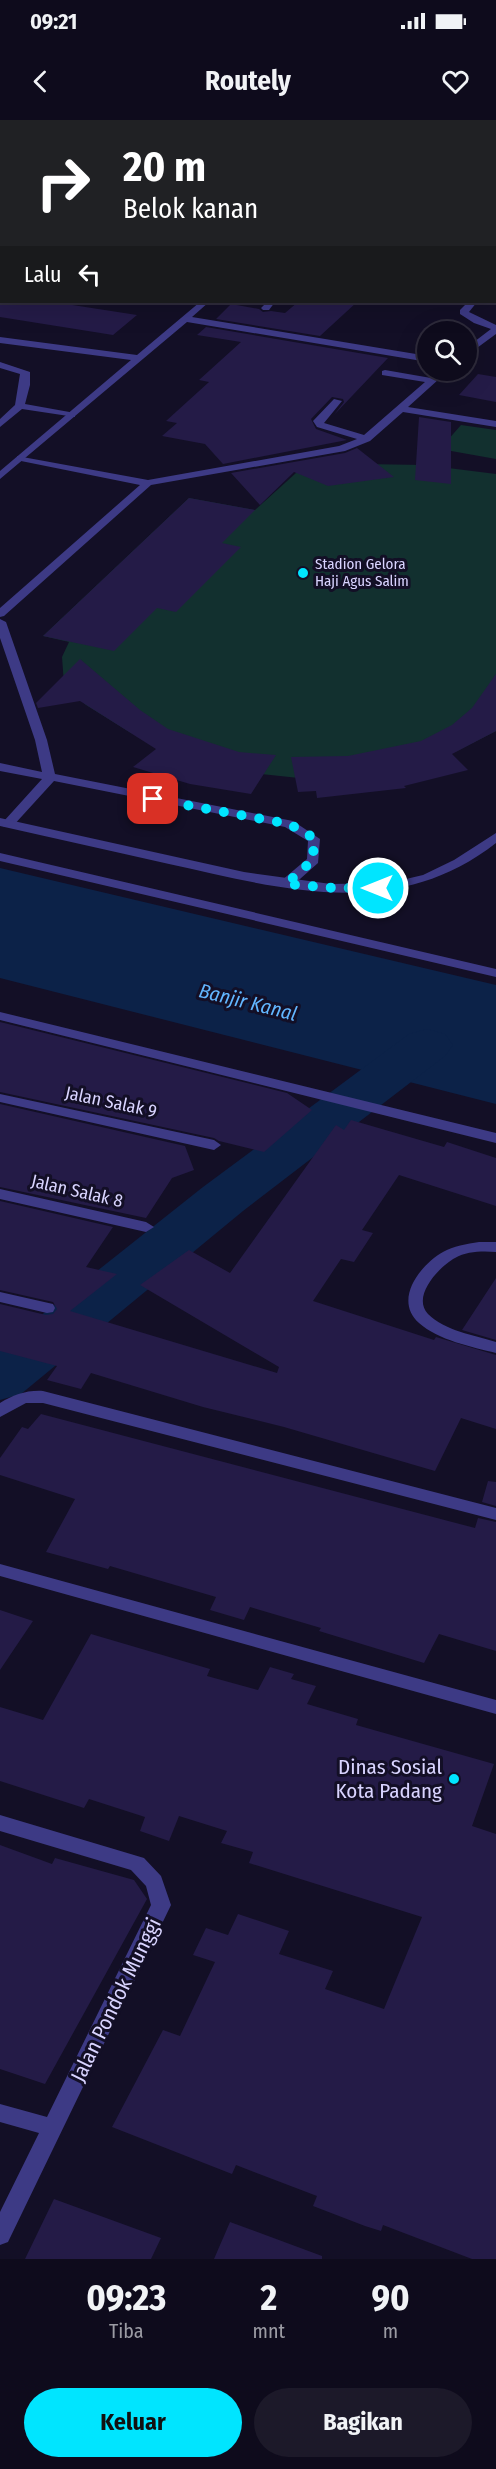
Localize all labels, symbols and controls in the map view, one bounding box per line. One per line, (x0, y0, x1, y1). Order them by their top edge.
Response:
text: 09:21 (30, 8, 77, 35)
icon: back (24, 65, 57, 98)
text: Routely (205, 65, 291, 97)
icon: heart (439, 65, 472, 98)
text: 20 m (123, 142, 206, 192)
icon: right (24, 144, 102, 222)
text: Belok kanan (123, 193, 258, 225)
icon: left (73, 258, 106, 291)
text: Lalu (24, 261, 61, 288)
map controls (417, 321, 477, 381)
button: search (417, 321, 477, 381)
place label: Stadion Gelora Haji Agus Salim (315, 555, 409, 590)
marker: Stadion Gelora Haji Agus Salim (296, 566, 310, 580)
pin (127, 773, 178, 824)
icon: arrive (136, 782, 169, 815)
position arrow (346, 856, 410, 920)
water label: Banjir Kanal (196, 978, 300, 1026)
street label: Jalan Salak 9 (63, 1082, 159, 1122)
street label: Jalan Salak 8 (29, 1170, 125, 1212)
place label: Dinas Sosial Kota Padang (336, 1754, 442, 1804)
marker: Dinas Sosial Kota Padang (447, 1772, 461, 1786)
street label: Jalan Pondok Munggi (65, 1914, 167, 2086)
text: 09:23 (86, 2276, 166, 2320)
text: 2 (260, 2276, 277, 2320)
text: 90 (371, 2276, 410, 2320)
text: Tiba (109, 2319, 144, 2343)
text: mnt (253, 2319, 285, 2343)
text: m (383, 2319, 398, 2343)
button: Keluar (24, 2388, 242, 2457)
button: Bagikan (254, 2388, 472, 2457)

